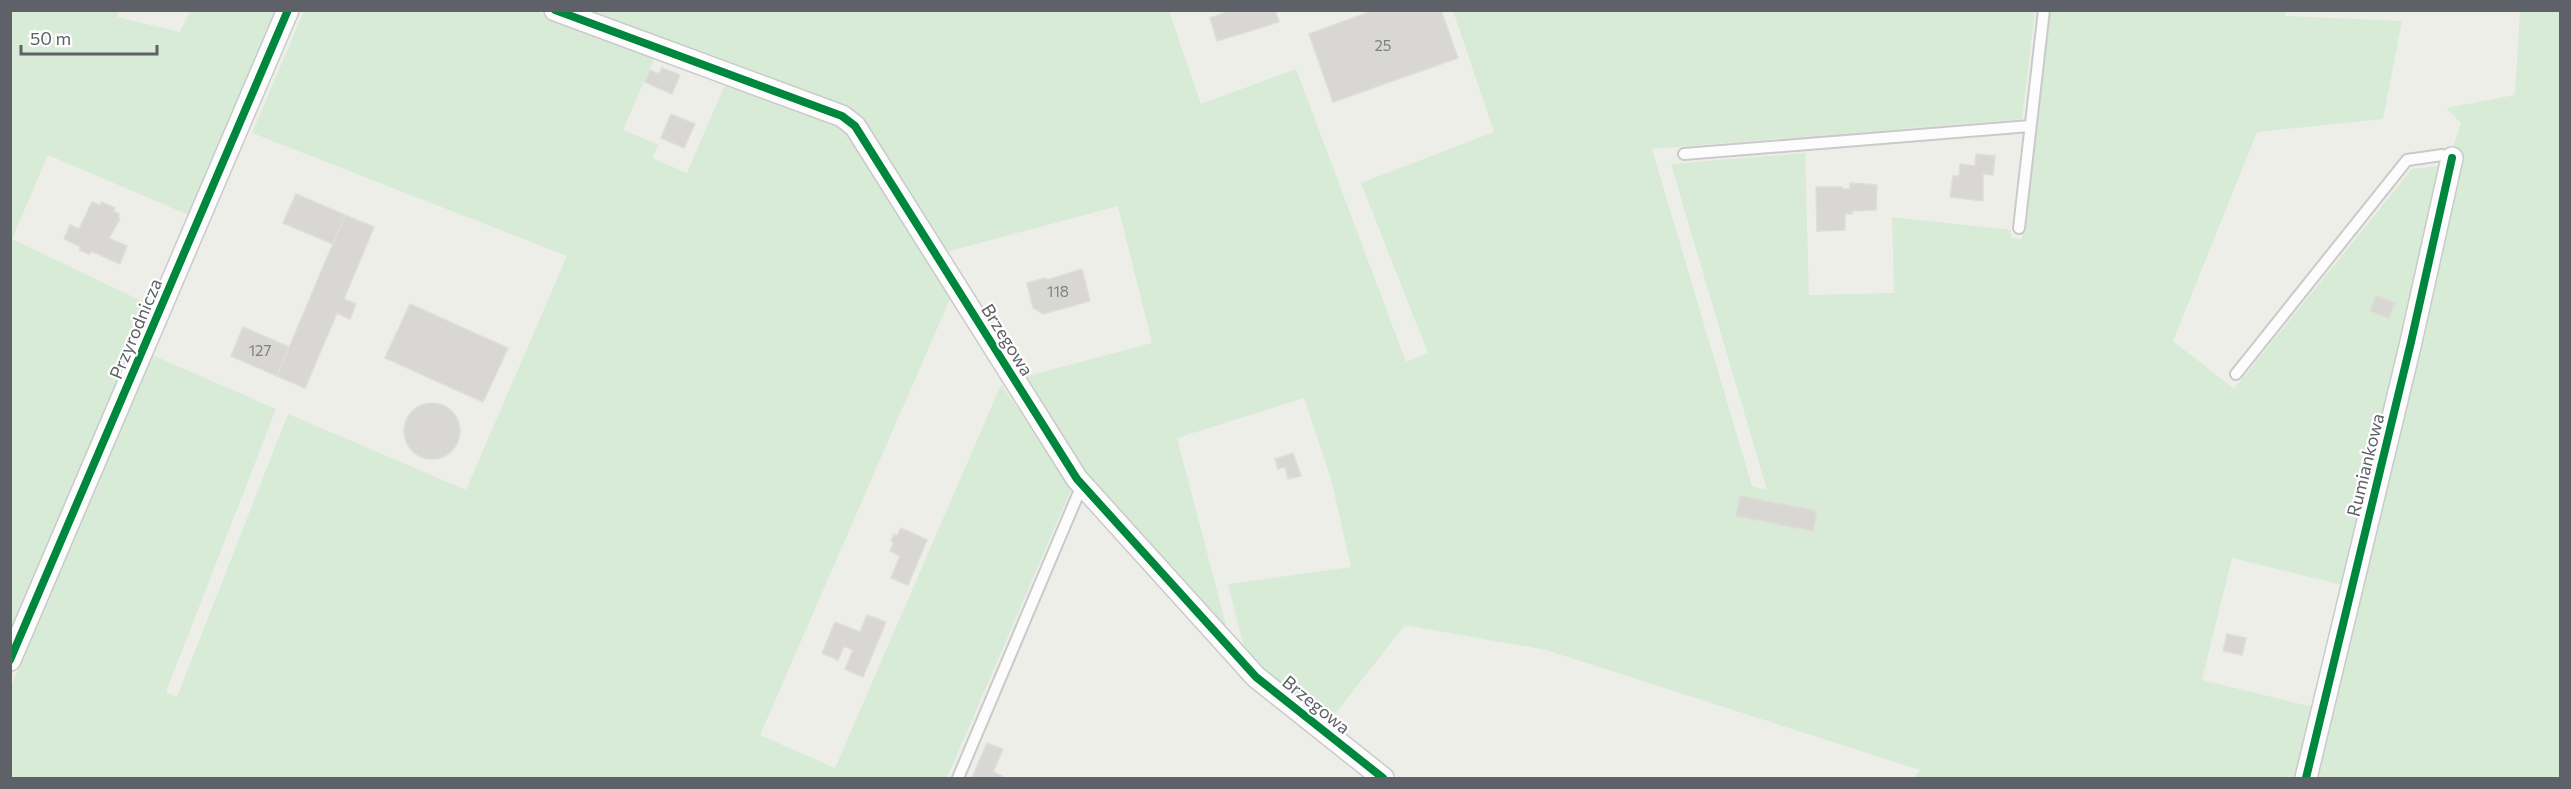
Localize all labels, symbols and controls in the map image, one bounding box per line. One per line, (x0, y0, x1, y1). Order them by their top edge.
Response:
scale bar (21, 18, 158, 56)
text: 50 m (30, 27, 71, 49)
house number: 25 (1375, 36, 1391, 54)
street label: Przyrodnicza (104, 275, 166, 382)
house number: 118 (1047, 282, 1069, 300)
street label: Brzegowa (977, 299, 1039, 380)
house number: 127 (249, 341, 271, 359)
street label: Rumiankowa (2342, 411, 2388, 519)
street label: Brzegowa (1278, 670, 1355, 738)

